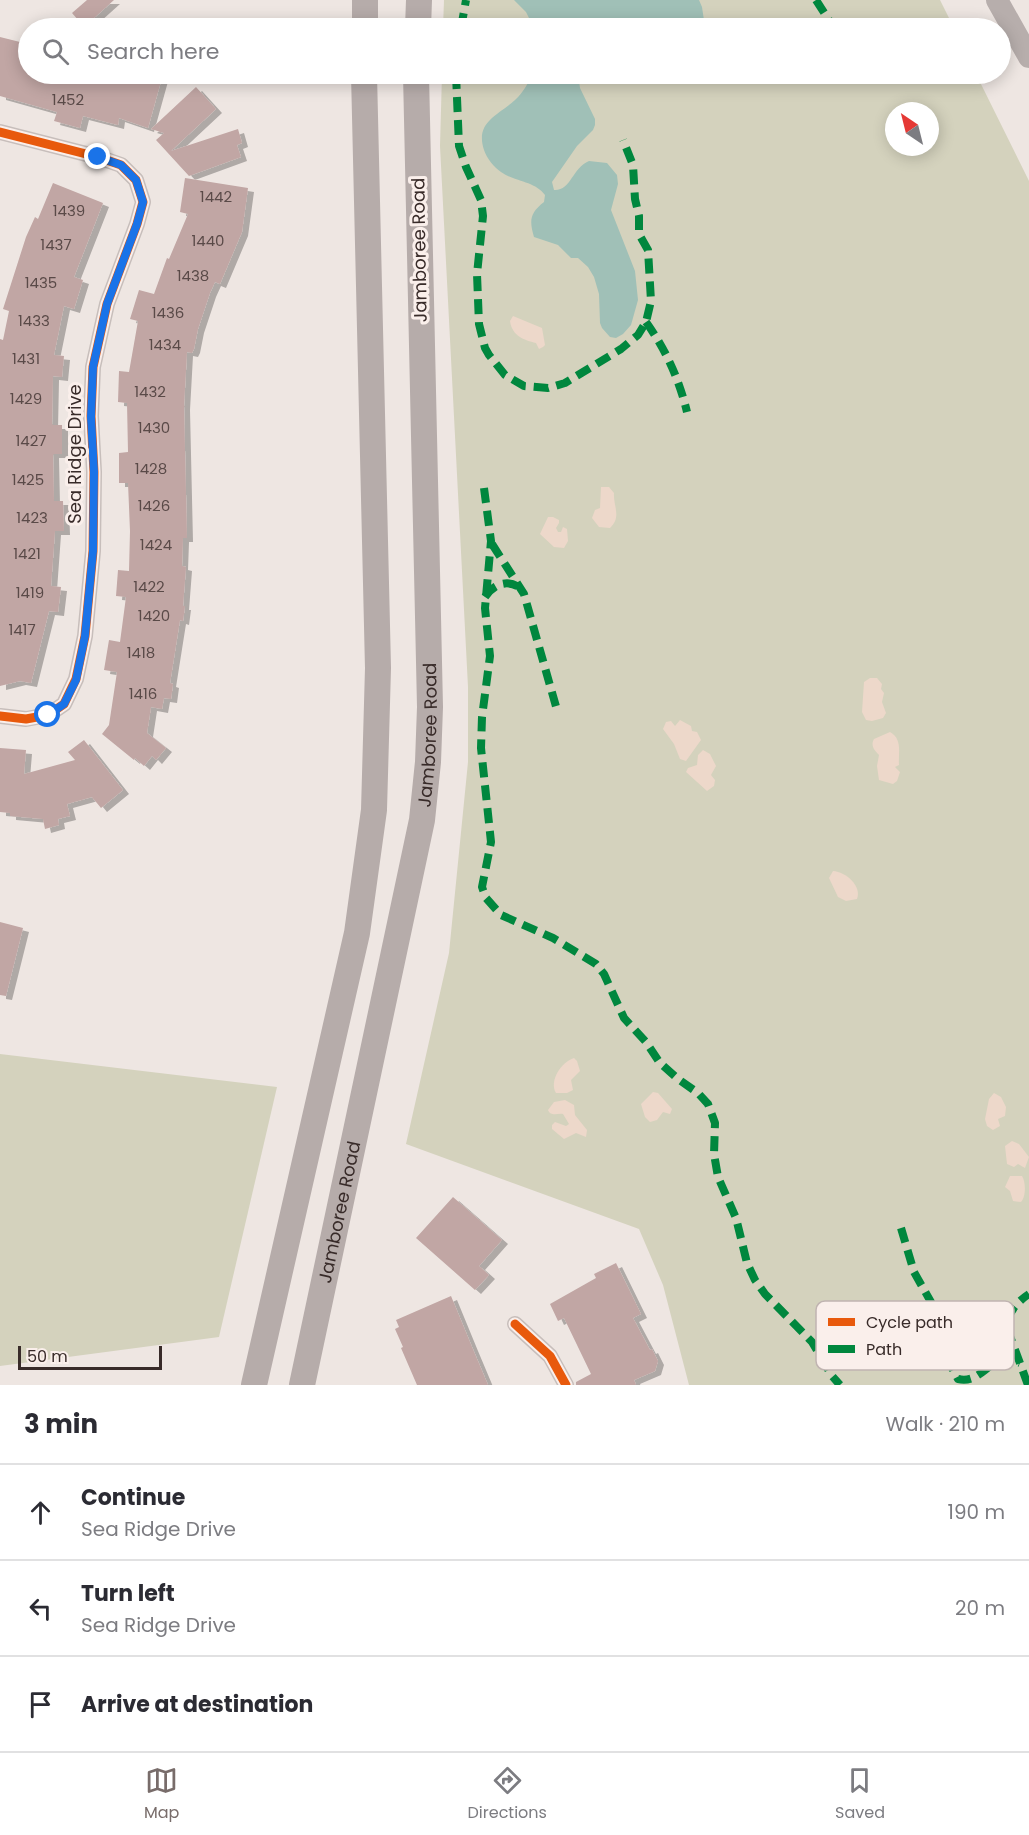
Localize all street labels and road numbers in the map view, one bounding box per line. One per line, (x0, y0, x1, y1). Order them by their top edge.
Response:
street label: Jamboree Road (405, 178, 433, 322)
street label: Sea Ridge Drive (62, 384, 87, 524)
street label: Jamboree Road (411, 662, 443, 808)
street label: Jamboree Road (312, 1139, 366, 1285)

